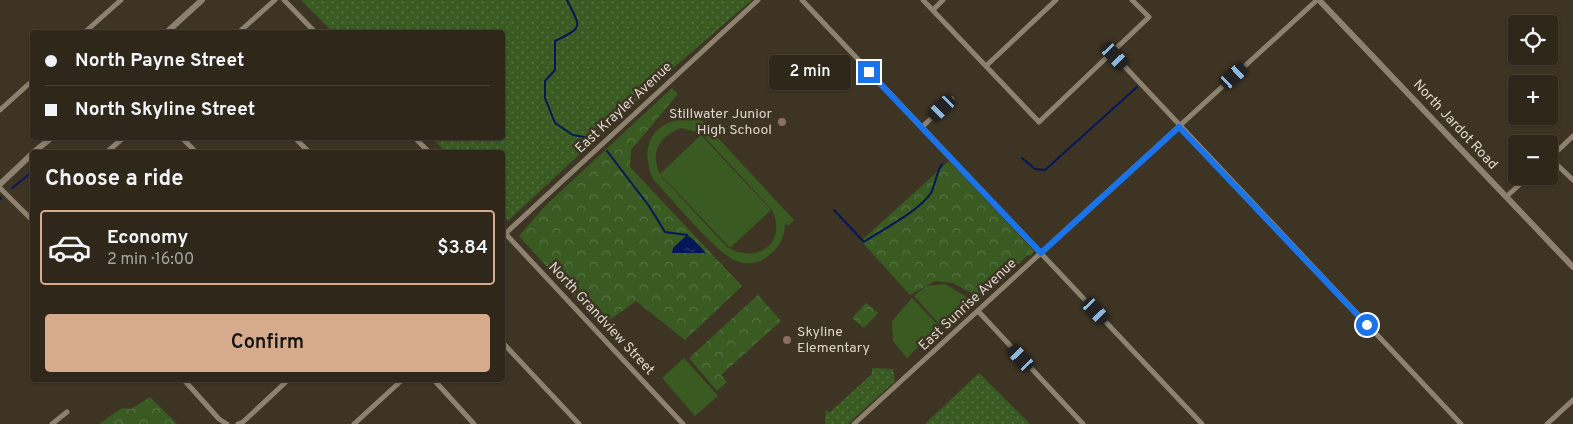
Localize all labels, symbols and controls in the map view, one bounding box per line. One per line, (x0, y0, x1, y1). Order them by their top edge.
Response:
map controls (1508, 15, 1558, 185)
button: locate (1508, 15, 1558, 65)
car (1099, 40, 1130, 72)
text: North Payne Street (75, 49, 244, 73)
callout: 2 min (769, 54, 852, 90)
street label: East Krayler Avenue (572, 59, 676, 157)
car (1217, 60, 1250, 92)
route end (858, 61, 880, 83)
text: 2 min (789, 62, 831, 82)
button: + (1508, 75, 1558, 125)
street label: North Jardot Road (1409, 77, 1501, 173)
car (925, 92, 958, 124)
text: North Skyline Street (75, 98, 255, 122)
place label: Stillwater Junior High School (669, 106, 773, 139)
marker: Stillwater Junior High School (776, 116, 788, 128)
button: − (1508, 135, 1558, 185)
text: Choose a ride (45, 166, 183, 193)
icon: car (47, 225, 92, 270)
text: Economy (107, 226, 188, 250)
text: $3.84 (437, 236, 488, 260)
text: 2 min · 16:00 (107, 250, 194, 270)
street label: East Sunrise Avenue (916, 255, 1020, 355)
street label: North Grandview Street (544, 259, 658, 379)
car (1080, 295, 1111, 327)
button: Confirm (45, 314, 490, 372)
route start (1356, 314, 1378, 336)
place label: Skyline Elementary (797, 324, 870, 357)
marker: Skyline Elementary (781, 334, 793, 346)
car (1005, 342, 1036, 374)

